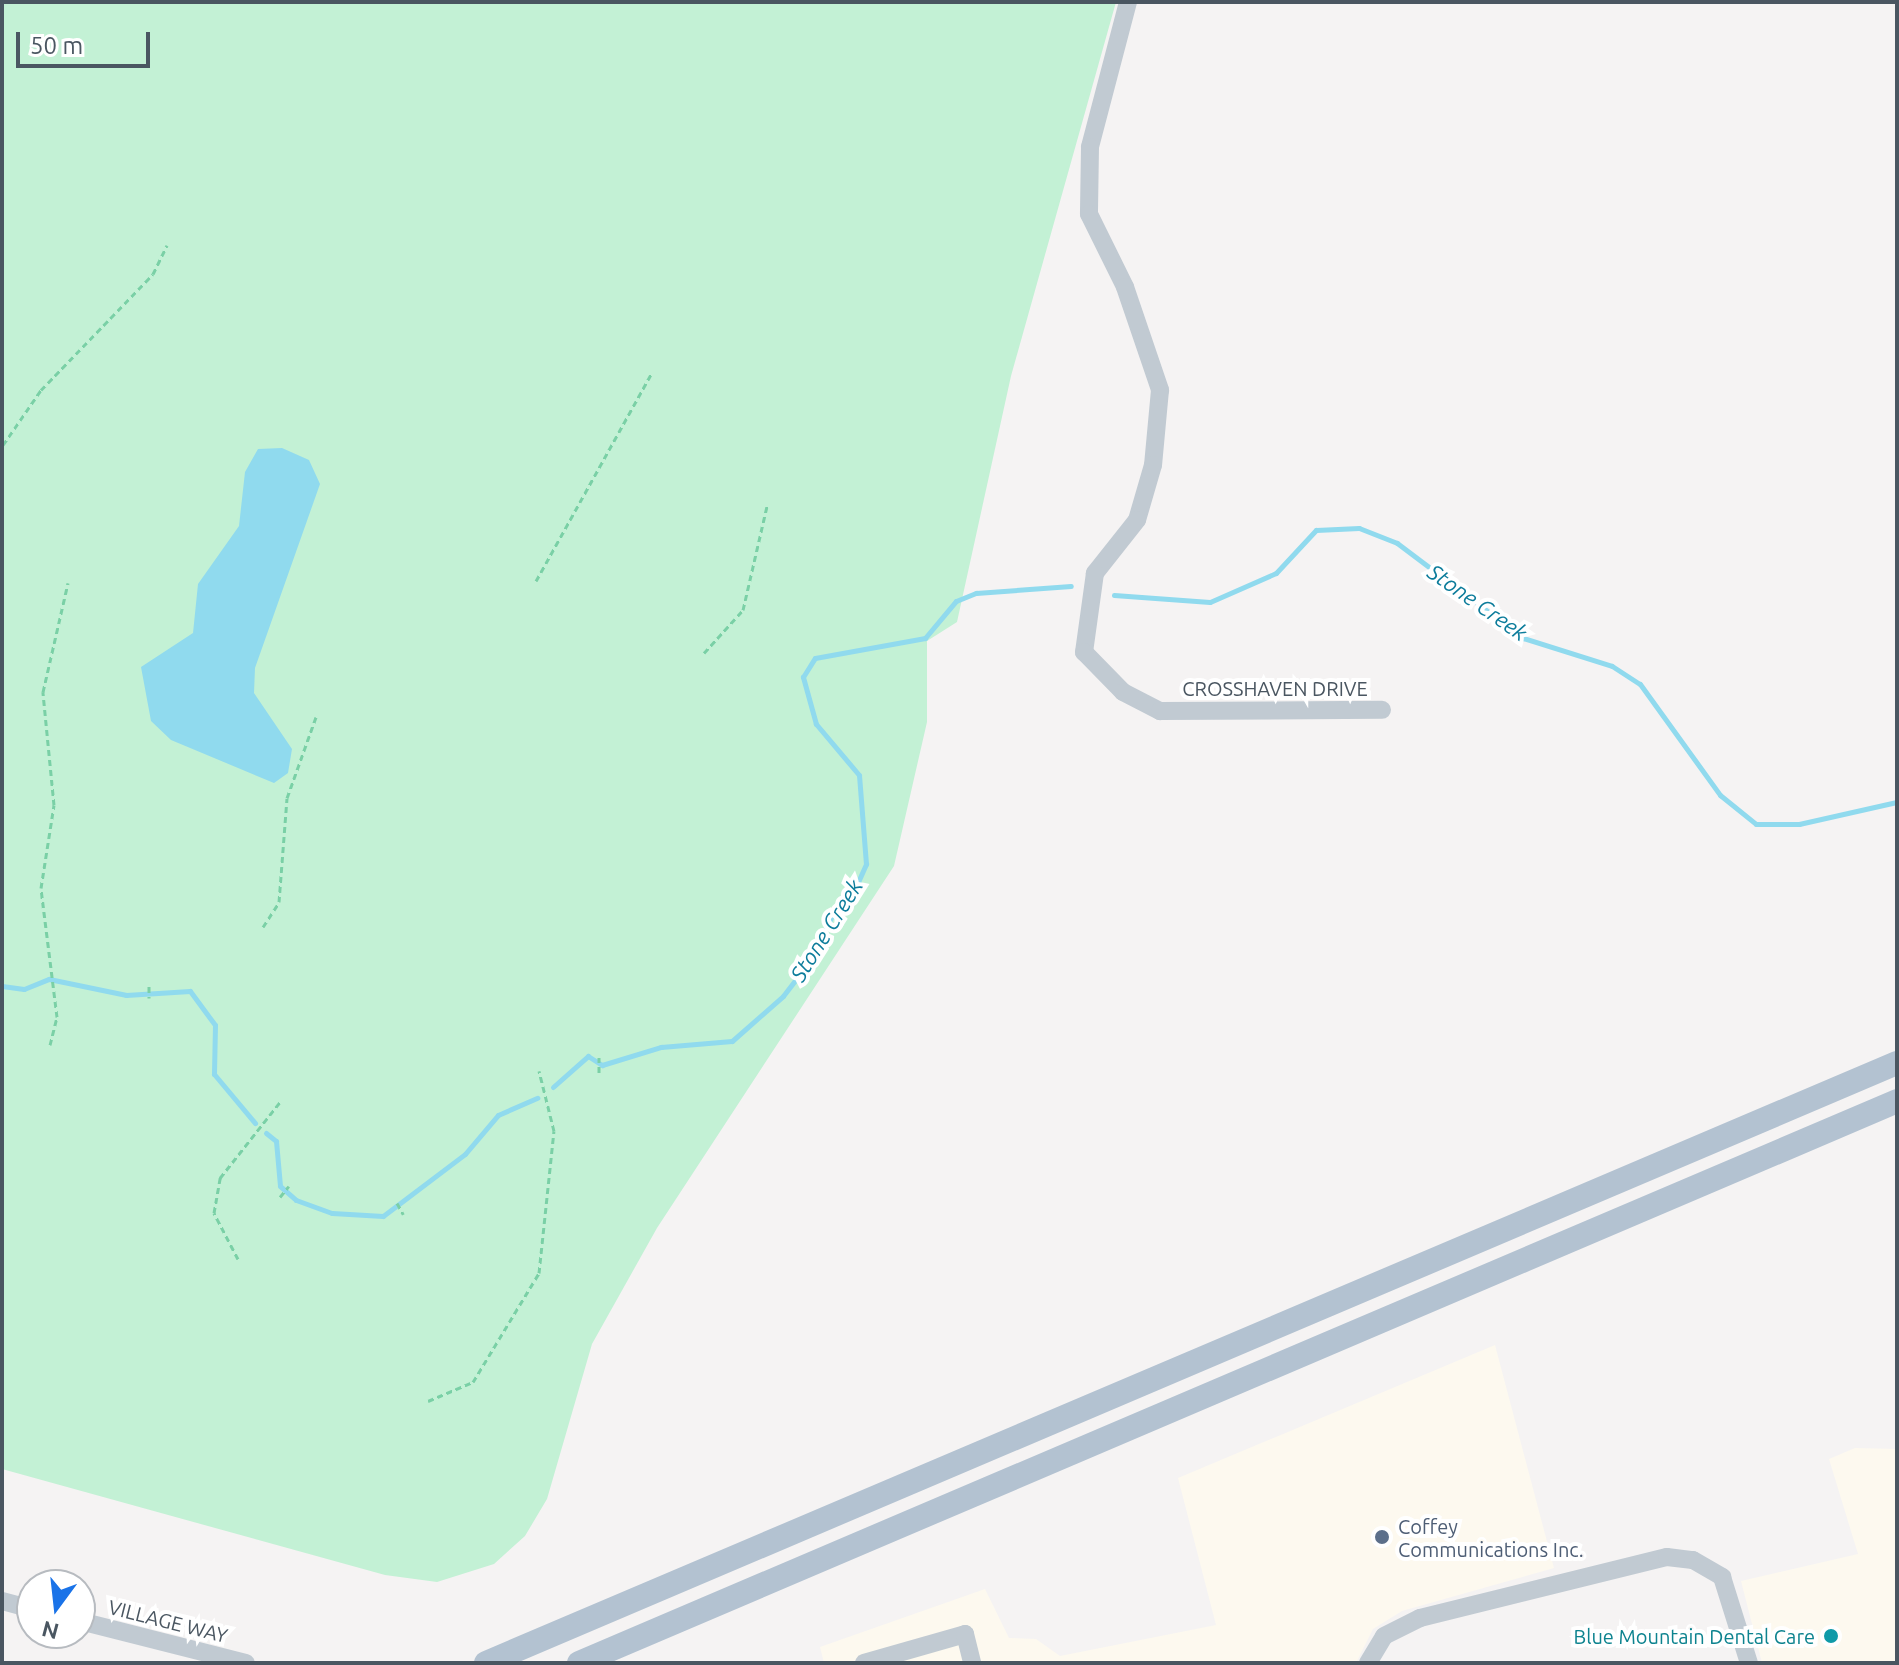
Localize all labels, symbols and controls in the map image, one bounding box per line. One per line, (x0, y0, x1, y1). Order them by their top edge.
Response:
scale bar (20, 16, 154, 66)
text: 50 m (30, 32, 83, 59)
water label: Stone Creek (1423, 558, 1533, 646)
street label: CROSSHAVEN DRIVE (1182, 676, 1368, 700)
water label: Stone Creek (784, 874, 868, 986)
place label: Coffey Communications Inc. (1398, 1514, 1584, 1561)
marker: Coffey Communications Inc. (1373, 1528, 1391, 1546)
north arrow (16, 1569, 96, 1649)
street label: VILLAGE WAY (106, 1595, 230, 1647)
text: N (39, 1617, 61, 1645)
place label: Blue Mountain Dental Care (1573, 1624, 1815, 1648)
marker: Blue Mountain Dental Care (1822, 1627, 1840, 1645)

